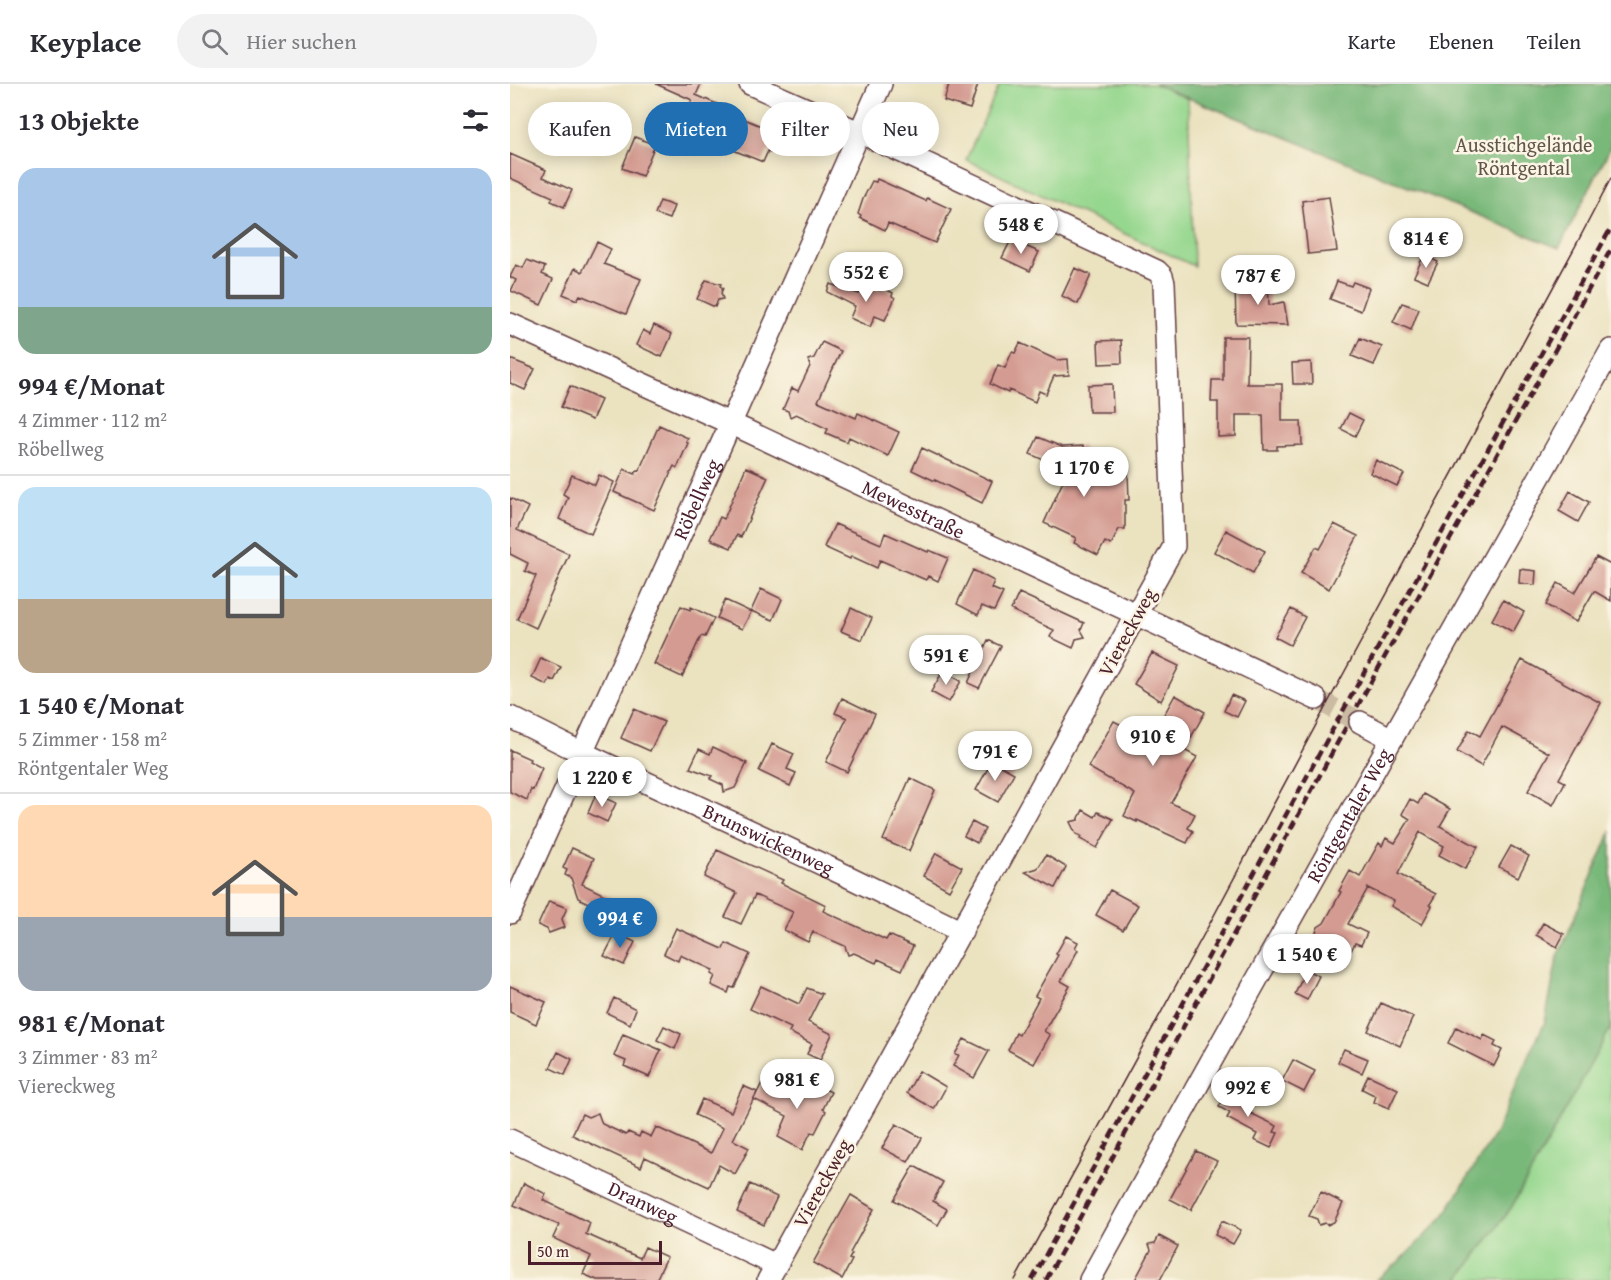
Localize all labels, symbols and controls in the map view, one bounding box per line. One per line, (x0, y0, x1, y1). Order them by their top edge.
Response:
search box (177, 14, 597, 68)
text: Keyplace (30, 21, 141, 62)
icon: search (198, 25, 231, 58)
text: Hier suchen (246, 25, 357, 57)
text: Karte (1348, 26, 1396, 57)
text: Ebenen (1429, 26, 1494, 57)
text: Teilen (1527, 26, 1581, 57)
text: 13 Objekte (18, 101, 139, 140)
chip: Kaufen (528, 102, 632, 156)
chip: Mieten (644, 102, 748, 156)
chip: Filter (760, 102, 850, 156)
chip: Neu (862, 102, 939, 156)
icon: filters (459, 104, 492, 137)
park label: Ausstichgelände Röntgental (1456, 130, 1593, 182)
pin: 548 € (979, 204, 1063, 255)
icon: home (201, 207, 309, 315)
text: 548 € (998, 209, 1044, 238)
pin: 814 € (1384, 218, 1468, 269)
text: 814 € (1403, 223, 1449, 252)
pin: 552 € (824, 252, 908, 303)
pin: 787 € (1216, 255, 1300, 306)
text: 552 € (843, 257, 889, 286)
text: 787 € (1235, 260, 1281, 289)
text: 994 €/Monat (18, 366, 165, 405)
text: 4 Zimmer · 112 m² (18, 405, 167, 434)
text: Röbellweg (18, 434, 104, 463)
pin: 1 170 € (1029, 447, 1139, 498)
text: 1 170 € (1054, 452, 1114, 481)
street label: Röbellweg (665, 454, 727, 544)
street label: Mewesstraße (857, 472, 970, 546)
icon: home (201, 526, 309, 634)
street label: Viereckweg (1090, 582, 1163, 681)
pin: 591 € (904, 635, 988, 686)
text: 591 € (923, 640, 969, 669)
text: 1 540 €/Monat (18, 685, 184, 724)
pin: 910 € (1111, 716, 1195, 767)
text: 910 € (1130, 721, 1176, 750)
text: 5 Zimmer · 158 m² (18, 724, 167, 753)
pin: 791 € (953, 731, 1037, 782)
text: 791 € (972, 736, 1018, 765)
street label: Röntgentaler Weg (1299, 742, 1398, 888)
text: Röntgentaler Weg (18, 753, 168, 782)
pin: 1 220 € (547, 757, 657, 808)
text: 1 220 € (572, 762, 632, 791)
street label: Brunswickenweg (698, 796, 839, 882)
icon: home (201, 844, 309, 952)
pin: 994 € (578, 898, 662, 949)
text: 994 € (597, 903, 643, 932)
pin: 1 540 € (1252, 934, 1362, 985)
text: 1 540 € (1277, 939, 1337, 968)
text: 981 €/Monat (18, 1003, 165, 1042)
text: 3 Zimmer · 83 m² (18, 1042, 157, 1071)
pin: 981 € (755, 1059, 839, 1110)
text: 981 € (774, 1064, 820, 1093)
pin: 992 € (1206, 1067, 1290, 1118)
text: Viereckweg (18, 1071, 115, 1100)
text: 992 € (1225, 1072, 1271, 1101)
street label: Viereckweg (785, 1133, 858, 1232)
street label: Dranweg (604, 1173, 683, 1231)
scale bar (528, 1238, 662, 1266)
text: 50 m (537, 1239, 569, 1263)

